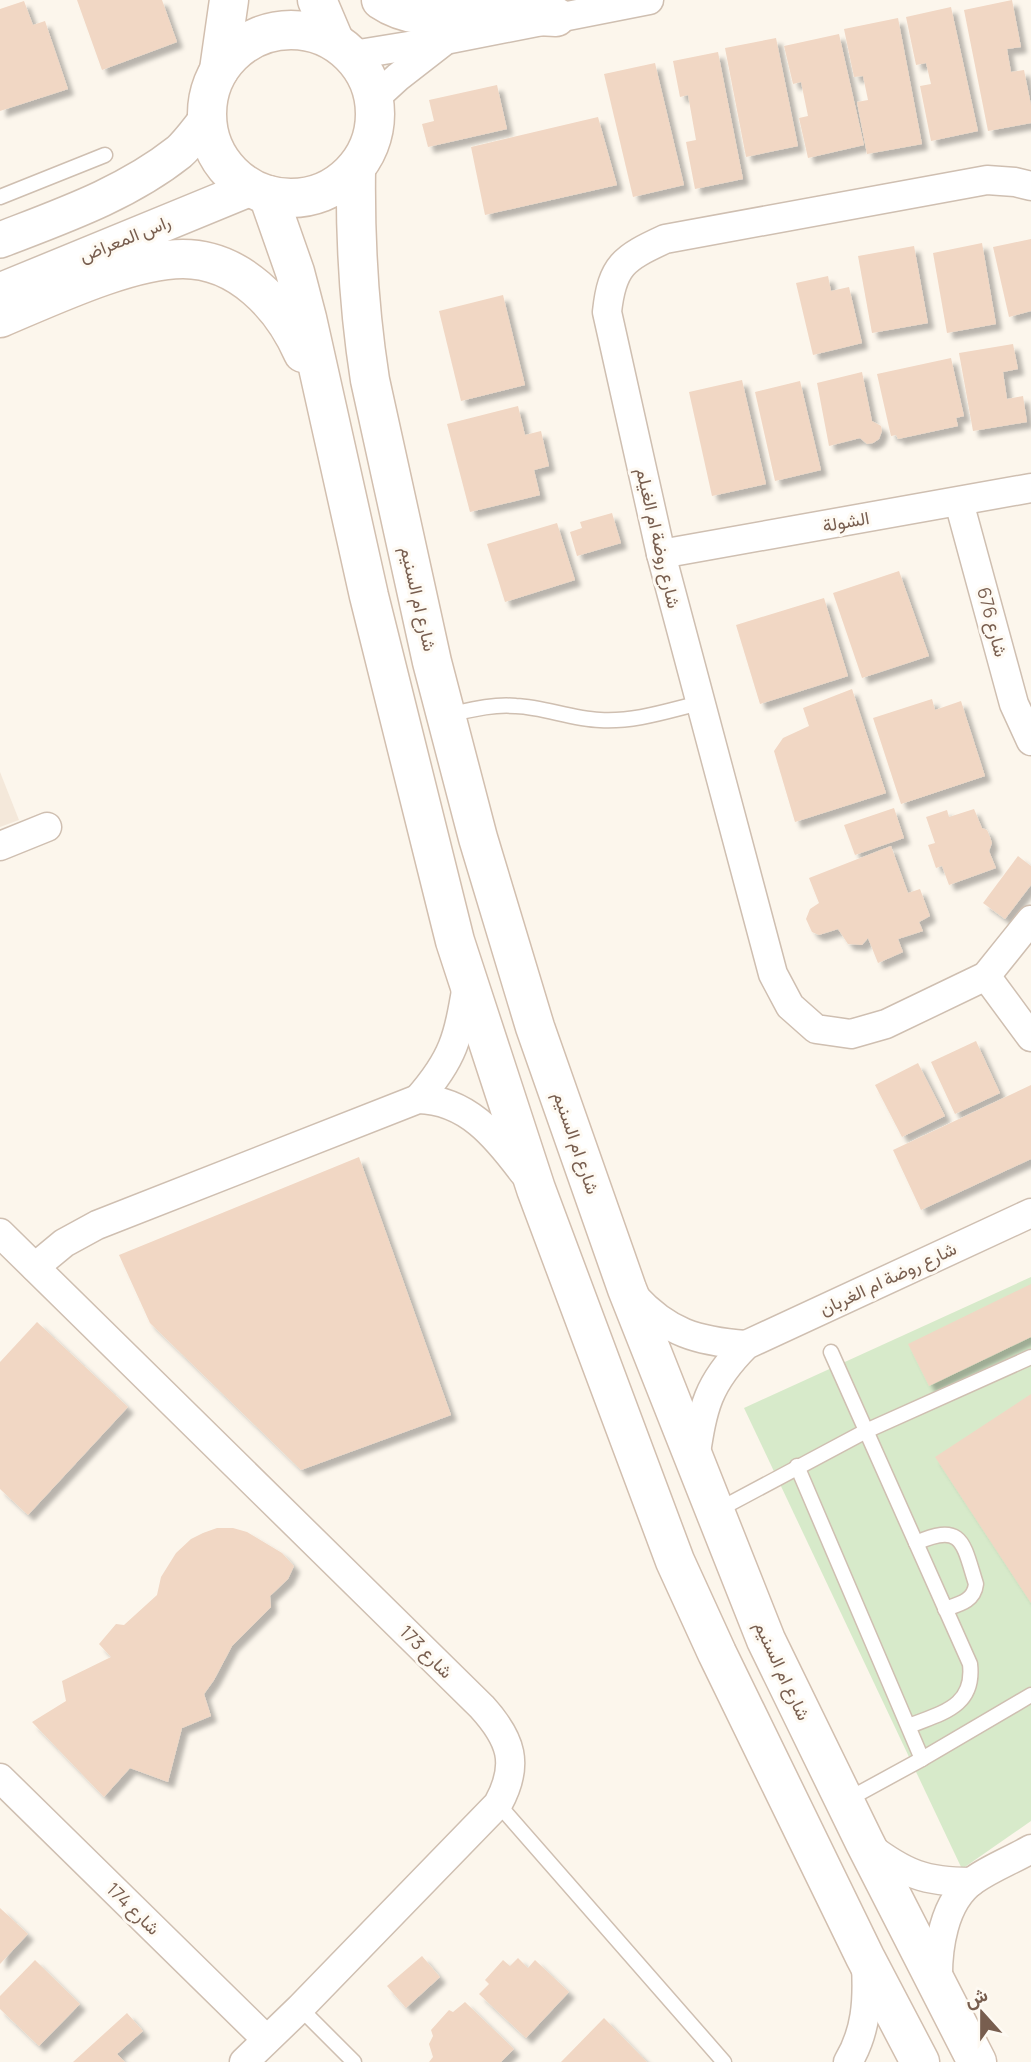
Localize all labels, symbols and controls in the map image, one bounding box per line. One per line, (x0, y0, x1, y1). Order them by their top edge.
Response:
street label: راس المعراض (75, 209, 174, 267)
street label: شارع روضة ام الغيلم (630, 465, 687, 611)
street label: الشولة (821, 505, 871, 537)
street label: شارع ام السنيم (394, 544, 443, 654)
street label: شارع 676 (971, 584, 1014, 659)
street label: شارع ام السنيم (547, 1088, 606, 1197)
street label: شارع روضة ام الغربان (815, 1236, 960, 1321)
street label: شارع ام السنيم (749, 1617, 816, 1724)
street label: شارع 173 (394, 1620, 458, 1684)
street label: شارع 174 (101, 1877, 166, 1940)
north arrow (947, 1978, 1017, 2048)
text: ش (961, 1981, 991, 2013)

